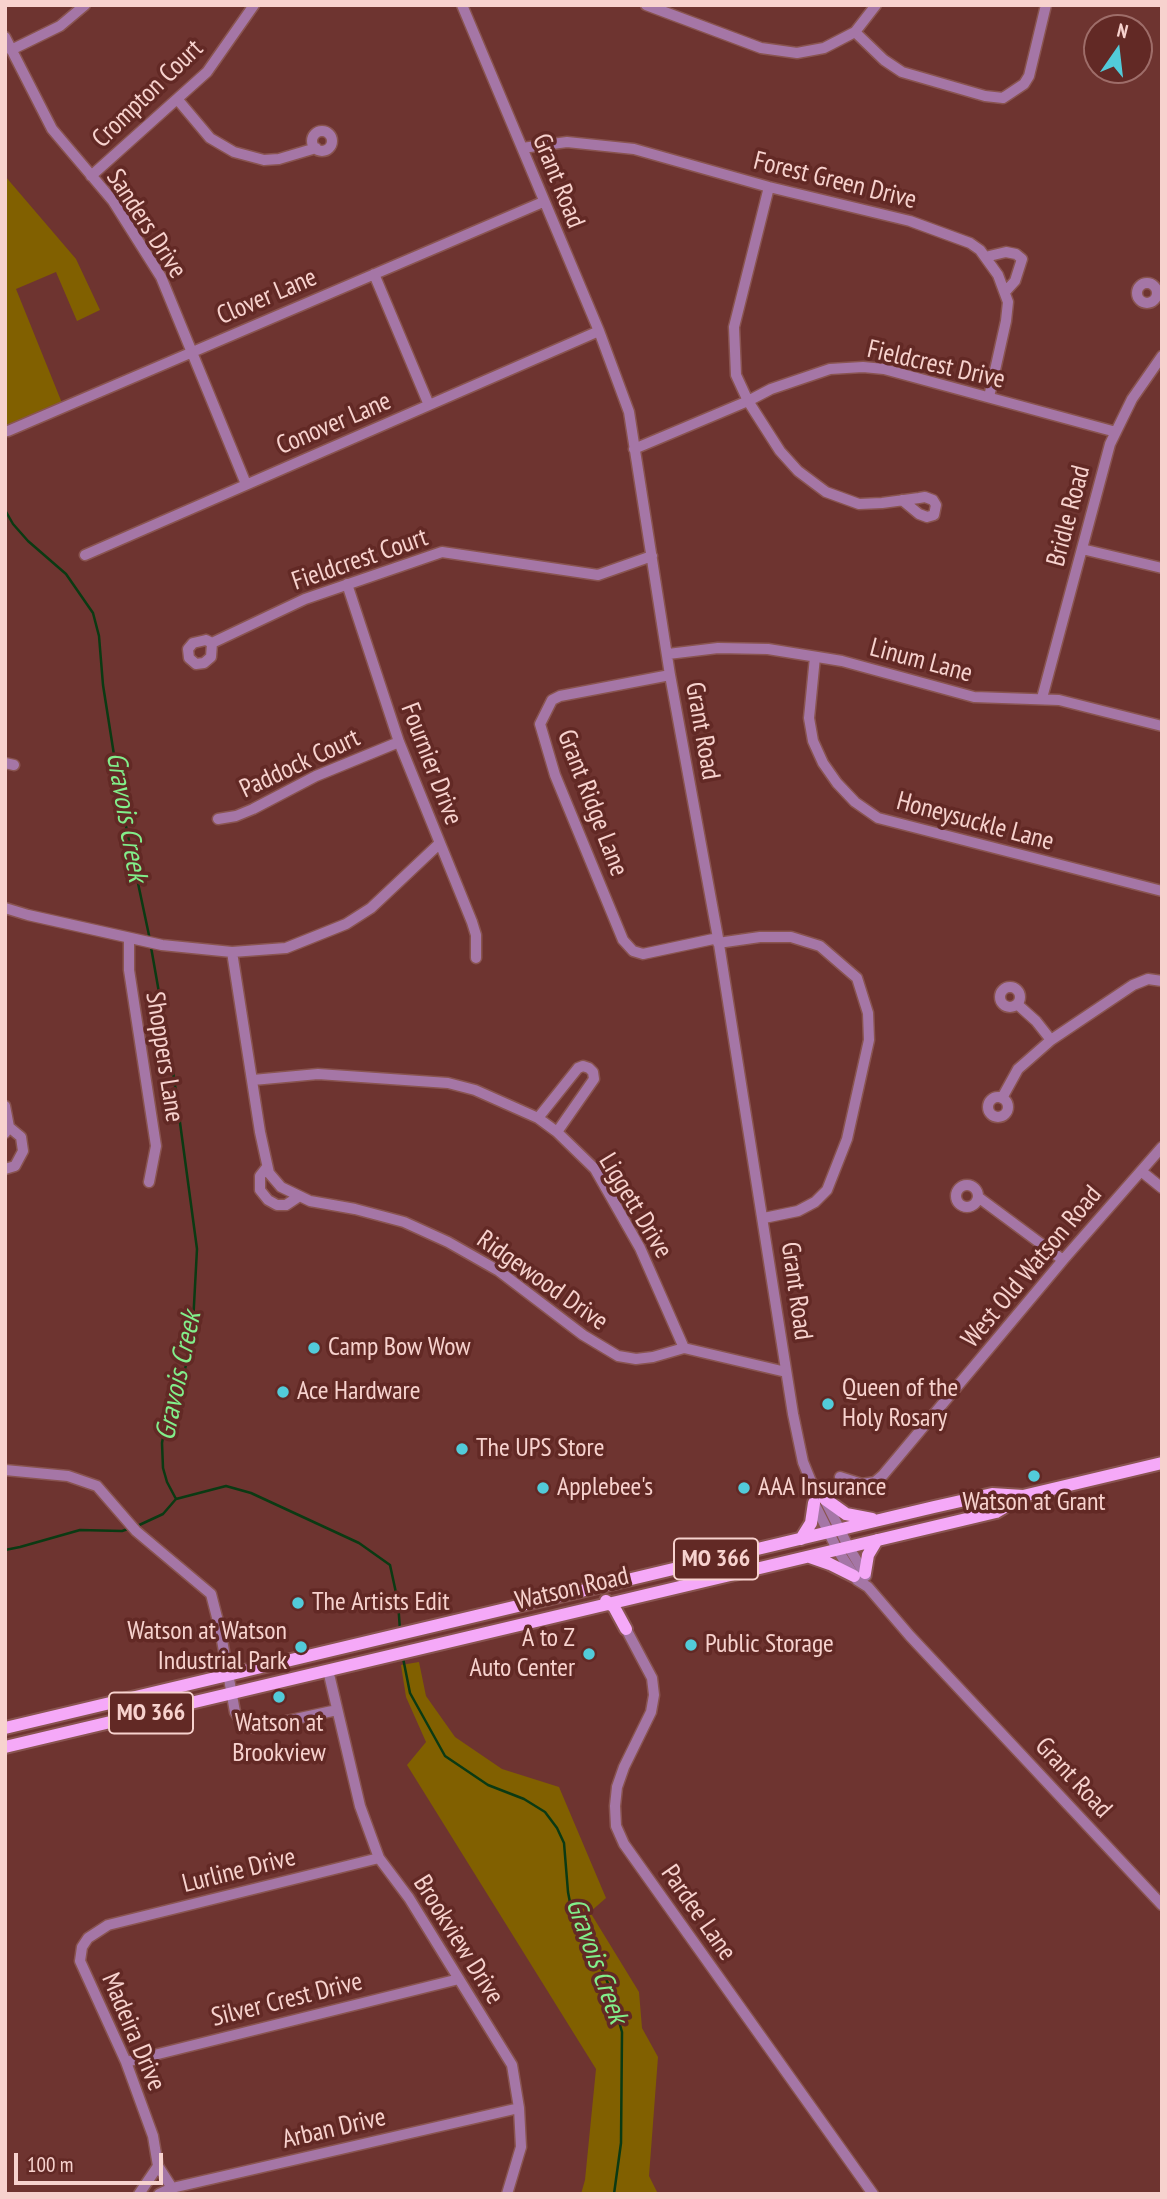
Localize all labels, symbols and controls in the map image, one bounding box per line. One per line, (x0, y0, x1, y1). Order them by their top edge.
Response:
north arrow (1083, 14, 1153, 84)
text: N (1115, 18, 1130, 43)
street label: Crompton Court (86, 34, 210, 154)
street label: Grant Road (525, 129, 591, 233)
street label: Forest Green Drive (750, 146, 920, 216)
street label: Sanders Drive (99, 164, 193, 284)
street label: Clover Lane (212, 262, 322, 332)
street label: Fieldcrest Drive (864, 334, 1008, 396)
street label: Conover Lane (272, 386, 396, 462)
street label: Bridle Road (1041, 462, 1097, 570)
street label: Fieldcrest Court (288, 522, 432, 598)
street label: Linum Lane (866, 632, 976, 690)
street label: Grant Road (678, 680, 726, 782)
street label: Fournier Drive (393, 699, 469, 829)
street label: Paddock Court (235, 723, 365, 805)
street label: Grant Ridge Lane (550, 725, 634, 881)
water label: Gravois Creek (98, 750, 154, 884)
street label: Honeysuckle Lane (893, 786, 1057, 858)
street label: Shoppers Lane (138, 990, 190, 1124)
street label: Liggett Drive (592, 1148, 678, 1264)
street label: West Old Watson Road (955, 1180, 1109, 1354)
street label: Ridgewood Drive (471, 1224, 613, 1338)
street label: Grant Road (774, 1240, 818, 1342)
water label: Gravois Creek (149, 1308, 209, 1444)
place label: Camp Bow Wow (328, 1332, 471, 1364)
marker: Camp Bow Wow (306, 1340, 322, 1356)
place label: Queen of the Holy Rosary (842, 1373, 958, 1434)
place label: Ace Hardware (297, 1376, 420, 1408)
marker: Ace Hardware (275, 1384, 291, 1400)
marker: Queen of the Holy Rosary (820, 1396, 836, 1412)
place label: The UPS Store (476, 1433, 604, 1465)
marker: The UPS Store (454, 1441, 470, 1457)
marker: Watson at Grant (1026, 1468, 1042, 1484)
place label: Applebee's (557, 1472, 653, 1504)
place label: AAA Insurance (758, 1472, 886, 1504)
marker: Applebee's (535, 1480, 551, 1496)
marker: AAA Insurance (736, 1480, 752, 1496)
place label: Watson at Grant (962, 1487, 1106, 1519)
road number: MO 366 (674, 1539, 758, 1580)
street label: Watson Road (512, 1561, 632, 1617)
place label: The Artists Edit (312, 1587, 450, 1619)
marker: The Artists Edit (290, 1595, 306, 1611)
place label: Watson at Watson Industrial Park (127, 1616, 287, 1678)
place label: A to Z Auto Center (470, 1623, 575, 1684)
place label: Public Storage (705, 1629, 834, 1661)
marker: Public Storage (683, 1637, 699, 1653)
marker: Watson at Watson Industrial Park (293, 1639, 309, 1655)
marker: A to Z Auto Center (581, 1646, 597, 1662)
marker: Watson at Brookview (271, 1689, 287, 1705)
road number: MO 366 (109, 1693, 193, 1734)
place label: Watson at Brookview (232, 1708, 326, 1770)
street label: Grant Road (1028, 1731, 1118, 1825)
street label: Lurline Drive (179, 1842, 299, 1900)
street label: Pardee Lane (654, 1859, 742, 1967)
street label: Brookview Drive (406, 1870, 510, 2010)
water label: Gravois Creek (558, 1894, 634, 2028)
street label: Silver Crest Drive (208, 1966, 366, 2034)
street label: Madeira Drive (94, 1968, 172, 2096)
street label: Arban Drive (279, 2102, 389, 2156)
scale bar (18, 2140, 166, 2184)
text: 100 m (27, 2151, 73, 2178)

